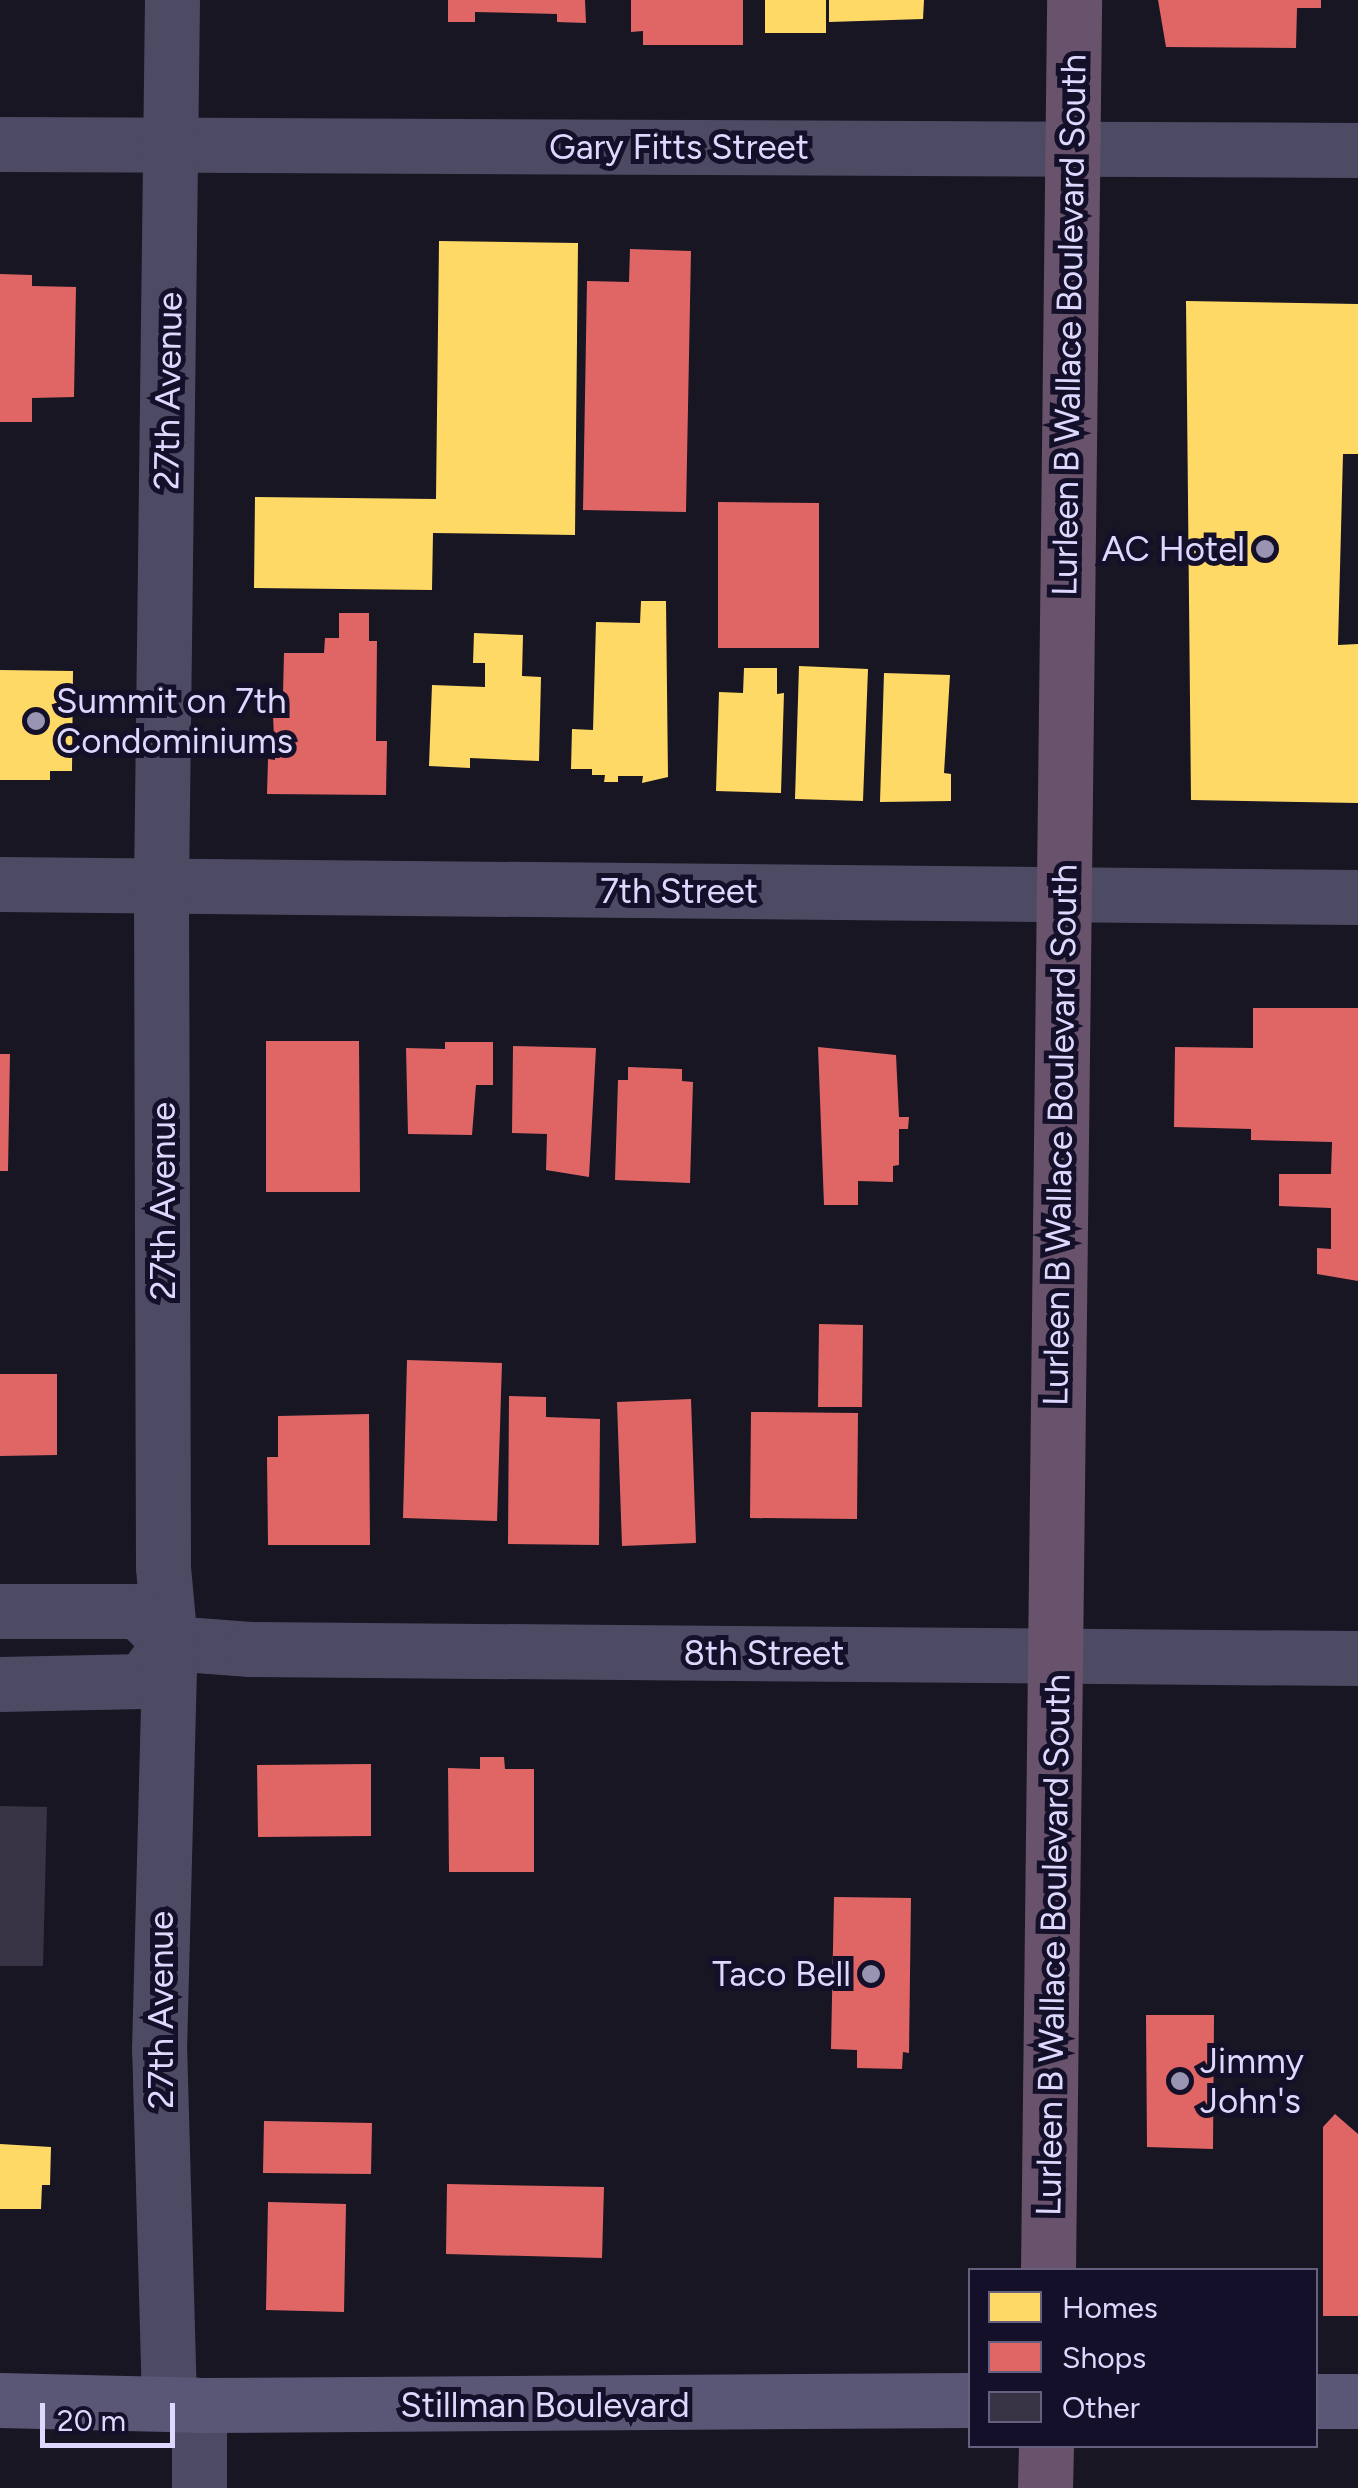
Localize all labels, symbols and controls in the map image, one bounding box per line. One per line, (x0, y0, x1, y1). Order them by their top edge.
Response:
street label: Lurleen B Wallace Boulevard South (1043, 54, 1095, 596)
street label: Gary Fitts Street (549, 126, 809, 168)
street label: 27th Avenue (145, 292, 191, 490)
place label: AC Hotel (1102, 528, 1245, 570)
marker: AC Hotel (1254, 538, 1276, 560)
place label: Summit on 7th Condominiums (56, 680, 293, 762)
marker: Summit on 7th Condominiums (25, 710, 47, 732)
street label: Lurleen B Wallace Boulevard South (1034, 864, 1086, 1406)
street label: 7th Street (600, 870, 758, 912)
street label: 27th Avenue (142, 1102, 184, 1300)
street label: 8th Street (684, 1632, 844, 1674)
street label: Lurleen B Wallace Boulevard South (1027, 1674, 1079, 2216)
street label: 27th Avenue (140, 1911, 182, 2109)
place label: Taco Bell (712, 1953, 851, 1995)
marker: Taco Bell (860, 1963, 882, 1985)
place label: Jimmy John's (1200, 2040, 1304, 2122)
marker: Jimmy John's (1169, 2070, 1191, 2092)
legend (968, 2268, 1318, 2448)
text: Homes (1062, 2289, 1158, 2326)
text: Shops (1062, 2339, 1146, 2376)
scale bar (45, 2383, 180, 2445)
street label: Stillman Boulevard (400, 2384, 690, 2426)
text: Other (1062, 2389, 1140, 2426)
text: 20 m (57, 2402, 126, 2439)

